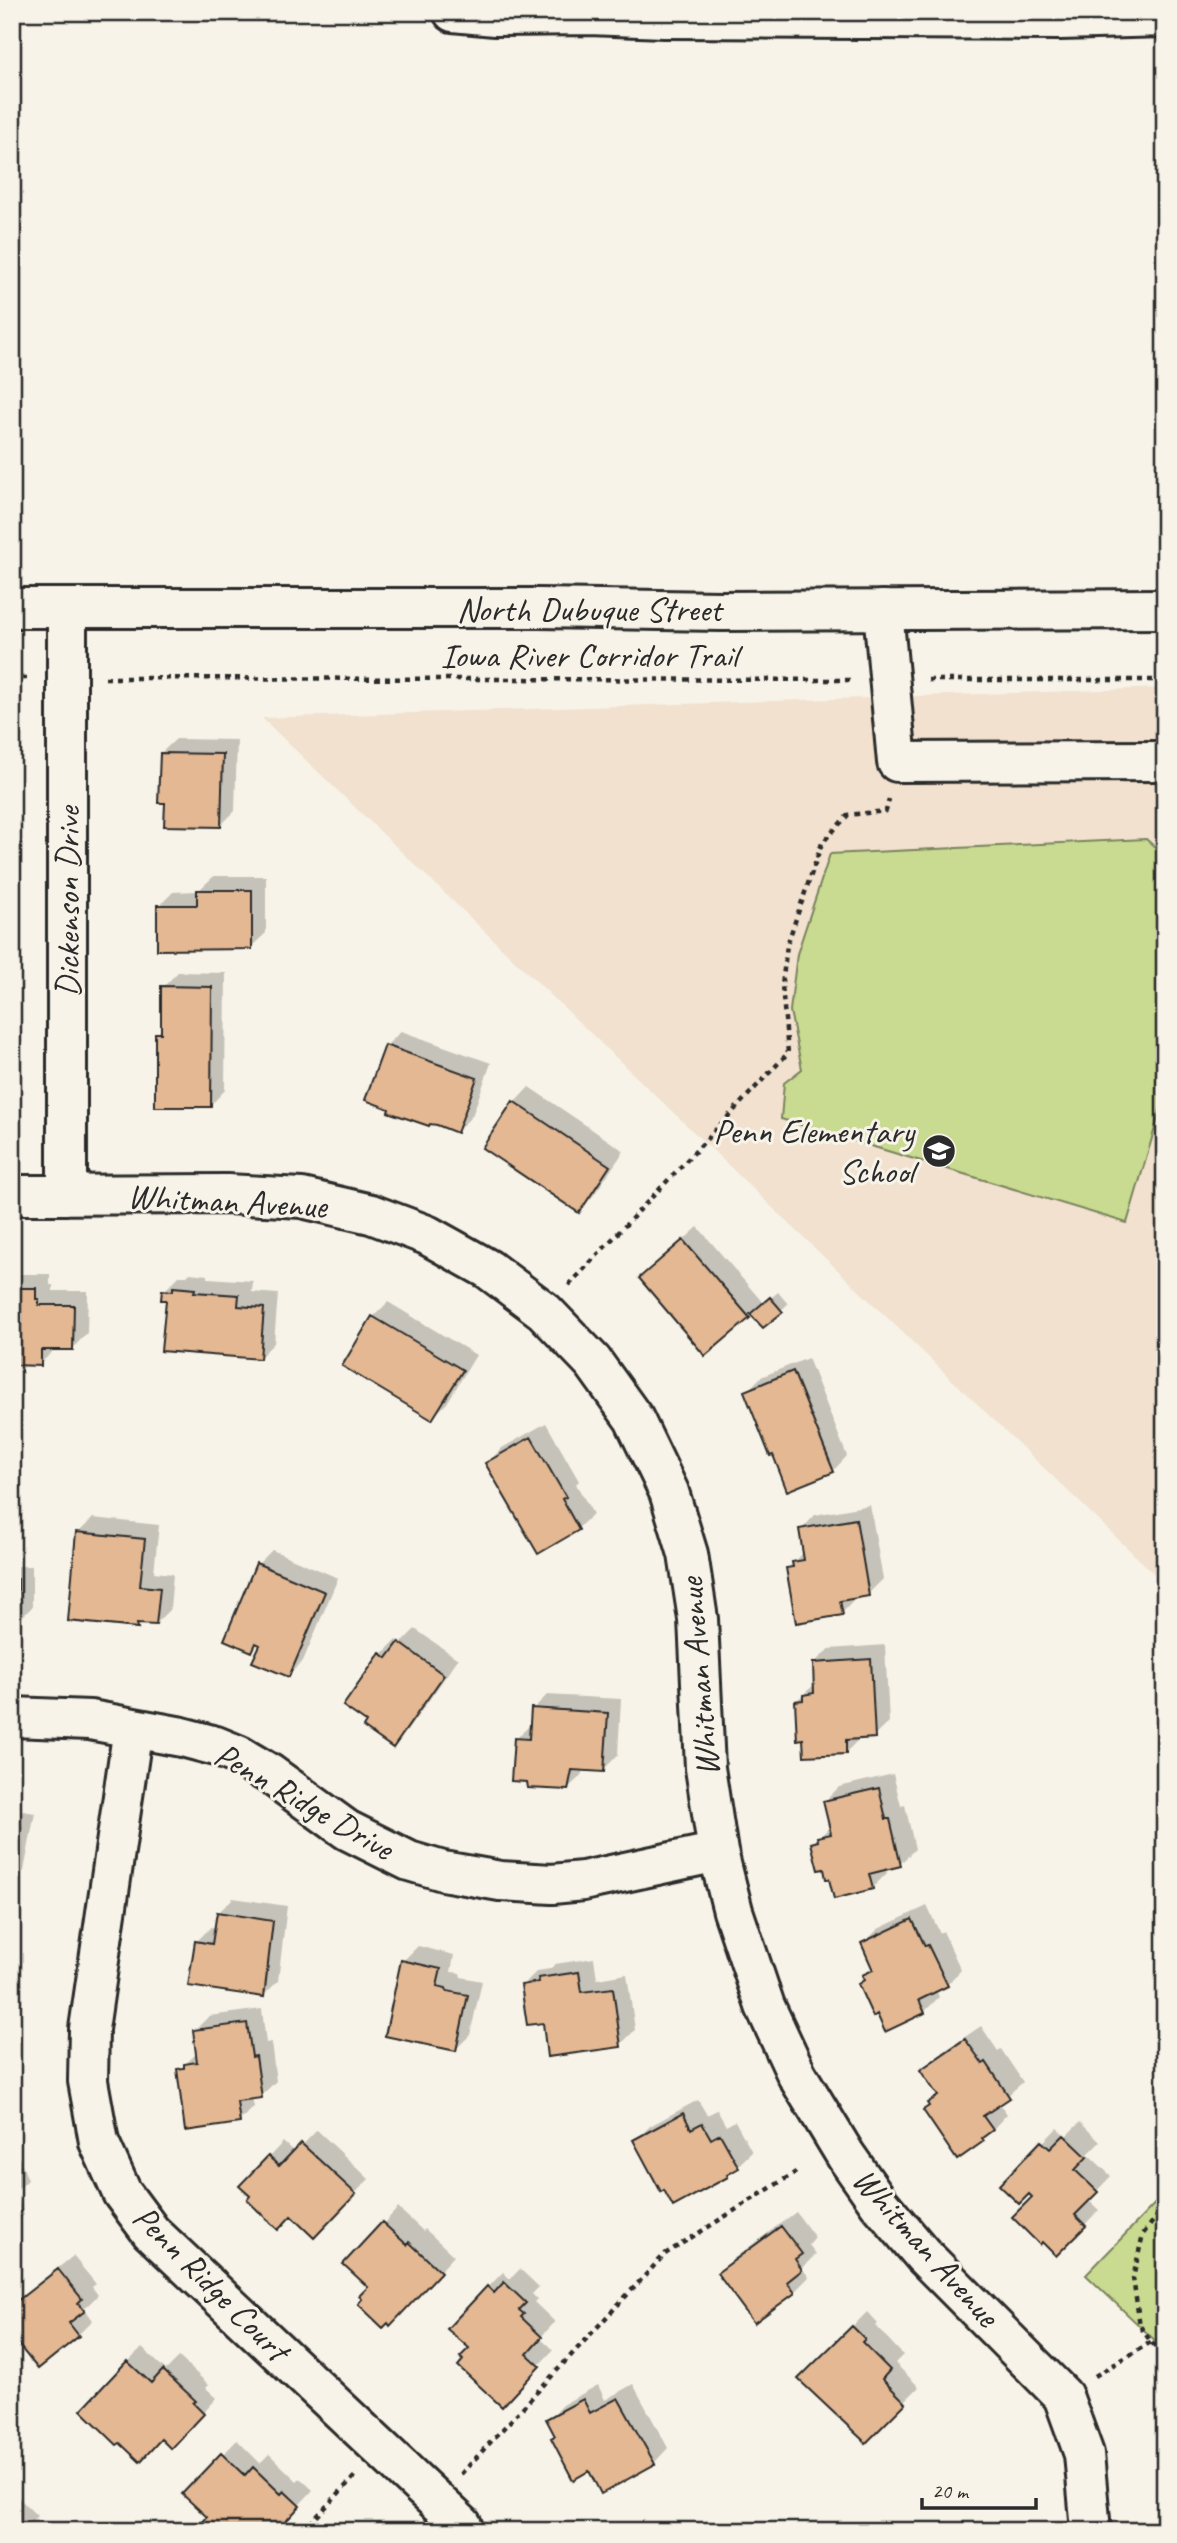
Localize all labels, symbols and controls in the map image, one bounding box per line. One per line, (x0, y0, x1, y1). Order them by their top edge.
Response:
street label: North Dubuque Street (457, 587, 725, 632)
street label: Iowa River Corridor Trail (440, 633, 744, 678)
street label: Dickenson Drive (45, 804, 90, 997)
place label: Penn Elementary School (713, 1109, 920, 1194)
school or university icon: Penn Elementary School (920, 1132, 958, 1170)
street label: Whitman Avenue (126, 1173, 330, 1229)
street label: Whitman Avenue (668, 1573, 730, 1778)
street label: Penn Ridge Drive (206, 1732, 404, 1872)
street label: Whitman Avenue (843, 2158, 1011, 2338)
street label: Penn Ridge Court (123, 2195, 302, 2374)
scale bar (922, 2466, 1035, 2510)
text: 20 m (932, 2478, 970, 2504)

